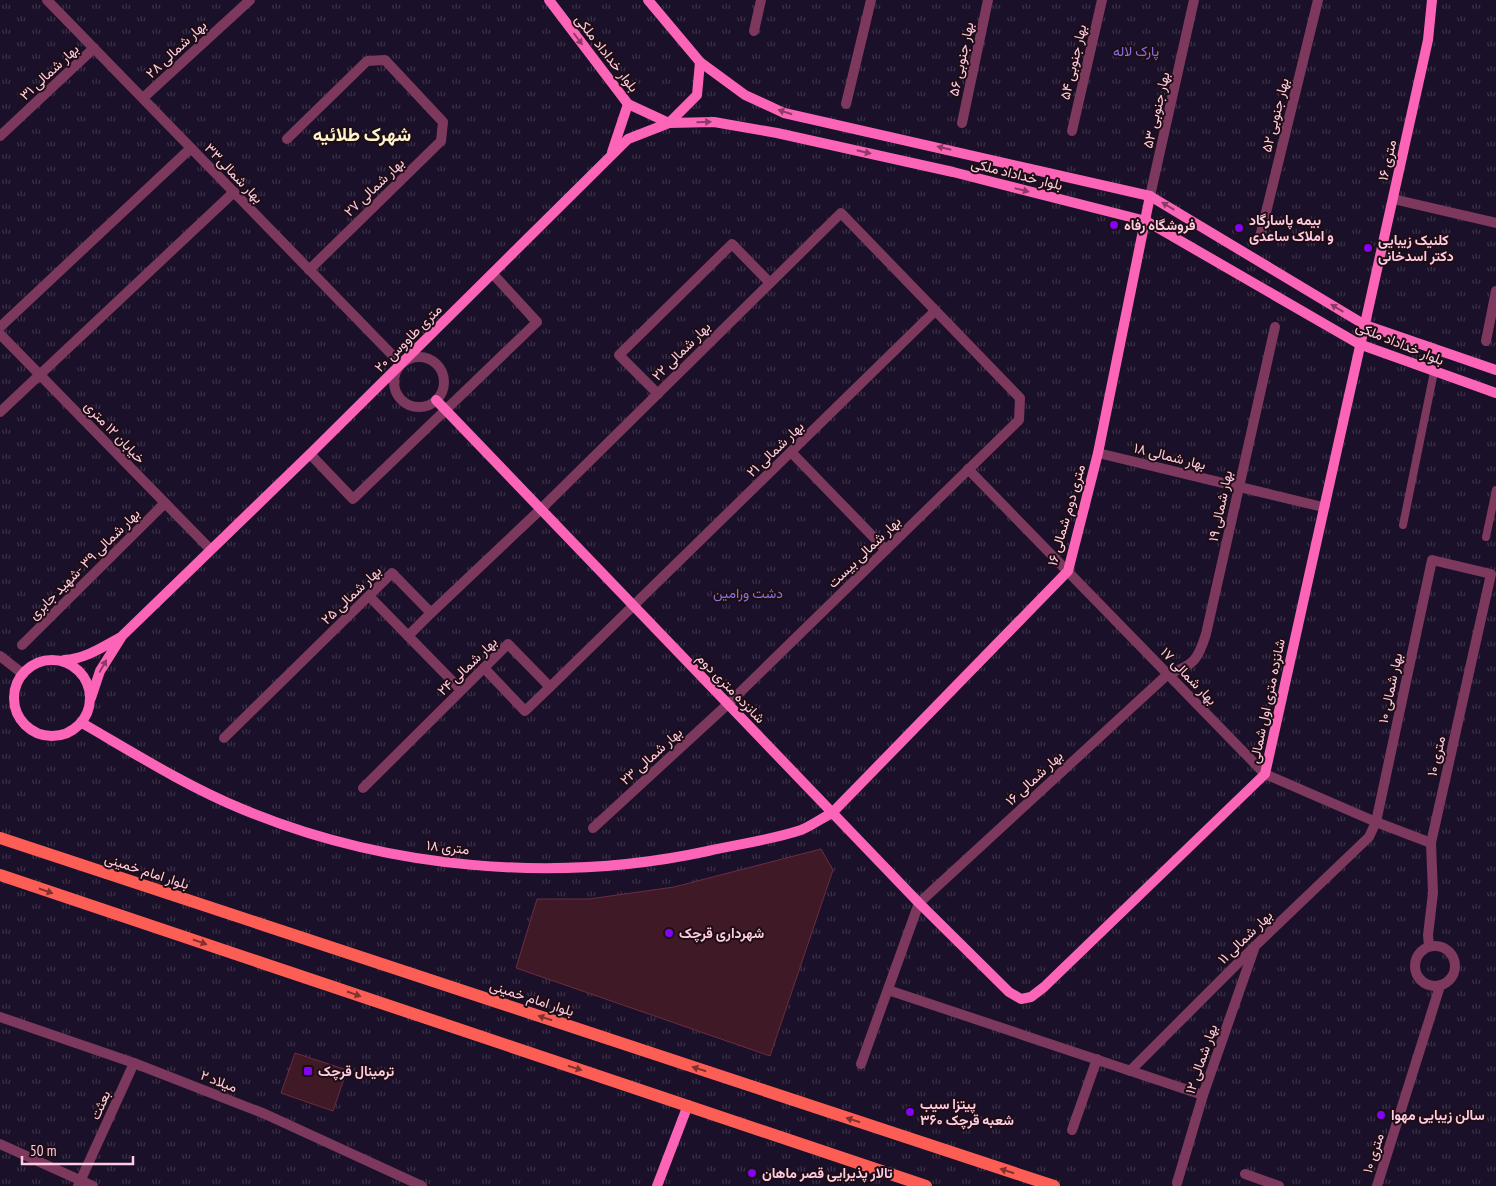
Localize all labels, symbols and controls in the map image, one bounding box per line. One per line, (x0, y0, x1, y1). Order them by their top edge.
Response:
street label: بلوار خداداد ملکی (571, 11, 643, 95)
street label: بهار شمالی ۲۸ (142, 16, 210, 82)
street label: بهار جنوبی ۵۶ (944, 20, 978, 98)
street label: بهار جنوبی ۵۴ (1056, 23, 1090, 101)
one-way arrow (573, 32, 584, 45)
street label: بهار شمالی ۳۱ (16, 40, 82, 104)
park label: پارک لاله (1113, 42, 1159, 61)
street label: بهار جنوبی ۵۳ (1138, 70, 1174, 150)
street label: بهار جنوبی ۵۲ (1257, 76, 1293, 154)
one-way arrow (777, 108, 792, 116)
one-way arrow (697, 118, 713, 126)
district label: شهرک طلائیه (313, 122, 411, 147)
street label: ۱۶ متری (1374, 138, 1400, 182)
street label: بهار شمالی۳۳ (201, 139, 267, 207)
one-way arrow (936, 144, 951, 152)
one-way arrow (856, 148, 871, 156)
street label: بهار شمالی ۲۷ (340, 154, 408, 220)
street label: بلوار خداداد ملکی (969, 154, 1065, 194)
one-way arrow (1014, 186, 1029, 194)
one-way arrow (1161, 202, 1174, 211)
place label: بیمه پاسارگاد و املاک ساعدی (1249, 211, 1334, 245)
place label: فروشگاه رفاه (1124, 216, 1196, 234)
marker: فروشگاه رفاه (1108, 219, 1120, 231)
marker: بیمه پاسارگاد و املاک ساعدی (1233, 222, 1245, 234)
place label: کلنیک زیبایی دکتر اسدخانی (1378, 231, 1454, 265)
marker: کلنیک زیبایی دکتر اسدخانی (1362, 242, 1374, 254)
street label: ۲۰ متری طاووس (370, 300, 446, 376)
one-way arrow (1331, 304, 1344, 313)
street label: بلوار خداداد ملکی (1353, 317, 1447, 369)
street label: بهار شمالی ۲۲ (648, 318, 714, 384)
street label: خیابان ۱۲ متری (81, 397, 149, 467)
street label: بهار شمالی ۲۱ (743, 417, 807, 481)
street label: بهار شمالی ۱۸ (1132, 438, 1208, 474)
street label: ۱۶ متری دوم شمالی (1043, 462, 1089, 568)
street label: بهار شمالی ۱۹ (1204, 469, 1236, 543)
street label: بهار شمالی ۳۹ -شهید جابری (25, 505, 143, 623)
street label: بهار شمالی بیست (823, 512, 905, 592)
street label: بهار شمالی ۲۵ (317, 562, 385, 628)
park label: دشت ورامین (713, 584, 783, 602)
street label: بهار شمالی ۲۴ (433, 633, 501, 699)
street label: شانزده متری اول شمالی (1245, 637, 1290, 765)
street label: بهار شمالی ۱۷ (1157, 643, 1221, 709)
street label: شانزده متری دوم (693, 649, 769, 727)
street label: بهار شمالی ۱۰ (1374, 651, 1406, 725)
one-way arrow (99, 658, 107, 673)
street label: بهار شمالی ۲۳ (616, 723, 686, 789)
street label: ۱۰ متری (1423, 734, 1449, 778)
street label: بهار شمالی ۱۶ (1001, 747, 1067, 809)
street label: ۱۸ متری (426, 836, 470, 858)
street label: بلوار امام خمینی (102, 849, 192, 893)
one-way arrow (39, 888, 54, 895)
street label: بهار شمالی ۱۱ (1214, 906, 1276, 968)
place label: شهرداری قرچک (679, 924, 764, 943)
marker: شهرداری قرچک (663, 927, 675, 939)
one-way arrow (193, 939, 208, 947)
street label: بلوار امام خمینی (487, 976, 577, 1020)
one-way arrow (347, 991, 362, 998)
one-way arrow (537, 1014, 552, 1021)
street label: بهار شمالی ۱۲ (1181, 1022, 1221, 1096)
place label: ترمینال قرچک (318, 1062, 395, 1081)
one-way arrow (568, 1064, 583, 1072)
marker: ترمینال قرچک (302, 1065, 314, 1077)
one-way arrow (691, 1065, 706, 1073)
street label: میلاد ۲ (198, 1066, 240, 1096)
street label: بعثت (86, 1088, 114, 1122)
place label: پیتزا سیب ۳۶۰ شعبه قرچک (920, 1095, 1014, 1130)
marker: پیتزا سیب ۳۶۰ شعبه قرچک (904, 1106, 916, 1118)
place label: سالن زیبایی مهوا (1391, 1106, 1485, 1124)
marker: سالن زیبایی مهوا (1375, 1109, 1387, 1121)
one-way arrow (846, 1115, 861, 1123)
street label: ۱۰ متری (1358, 1131, 1388, 1175)
scale bar (22, 1134, 134, 1166)
text: 50 m (30, 1141, 56, 1160)
place label: تالار پذیرایی قصر ماهان (762, 1164, 893, 1183)
one-way arrow (1000, 1166, 1015, 1174)
marker: تالار پذیرایی قصر ماهان (746, 1167, 758, 1179)

